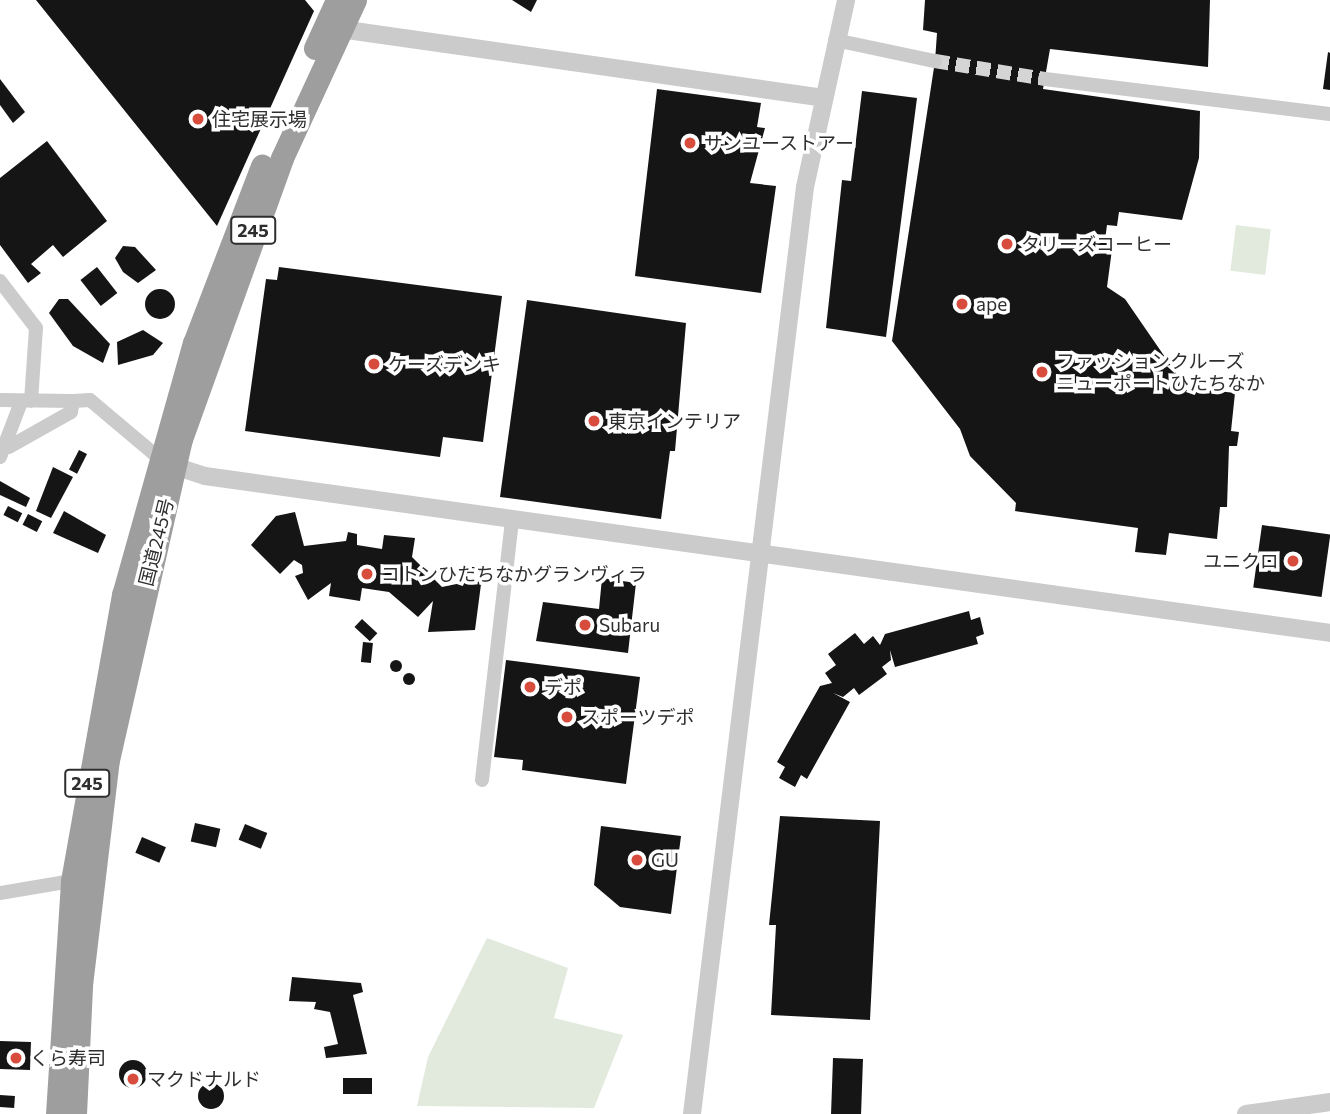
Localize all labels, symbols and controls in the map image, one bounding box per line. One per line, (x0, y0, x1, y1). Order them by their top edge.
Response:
place label: 住宅展示場 (212, 108, 307, 130)
marker: 住宅展示場 (190, 111, 206, 127)
place label: サンユーストアー (704, 132, 855, 154)
marker: サンユーストアー (682, 135, 698, 151)
road number: 245 (229, 215, 278, 244)
place label: タリーズコーヒー (1021, 233, 1173, 255)
marker: タリーズコーヒー (999, 236, 1015, 252)
place label: ape (976, 293, 1007, 315)
marker: ape (954, 296, 970, 312)
place label: ファッションクルーズ ニューポートひたちなか (1056, 350, 1265, 394)
place label: ケーズデンキ (388, 353, 502, 375)
marker: ケーズデンキ (366, 356, 382, 372)
marker: ファッションクルーズ ニューポートひたちなか (1034, 364, 1050, 380)
place label: 東京インテリア (608, 410, 741, 432)
marker: 東京インテリア (586, 413, 602, 429)
street label: 国道245号 (134, 496, 178, 588)
place label: ユニクロ (1203, 550, 1279, 572)
marker: ユニクロ (1285, 553, 1301, 569)
place label: コトンひたちなかグランヴィラ (381, 563, 647, 585)
marker: コトンひたちなかグランヴィラ (359, 566, 375, 582)
place label: Subaru (599, 614, 660, 636)
marker: Subaru (577, 617, 593, 633)
place label: デポ (544, 676, 582, 698)
marker: デポ (522, 679, 538, 695)
place label: スポーツデポ (581, 706, 695, 728)
marker: スポーツデポ (559, 709, 575, 725)
road number: 245 (62, 768, 112, 798)
place label: GU (651, 849, 679, 871)
marker: GU (629, 852, 645, 868)
place label: くら寿司 (30, 1047, 106, 1069)
marker: くら寿司 (8, 1050, 24, 1066)
place label: マクドナルド (147, 1068, 261, 1090)
marker: マクドナルド (125, 1071, 141, 1087)

